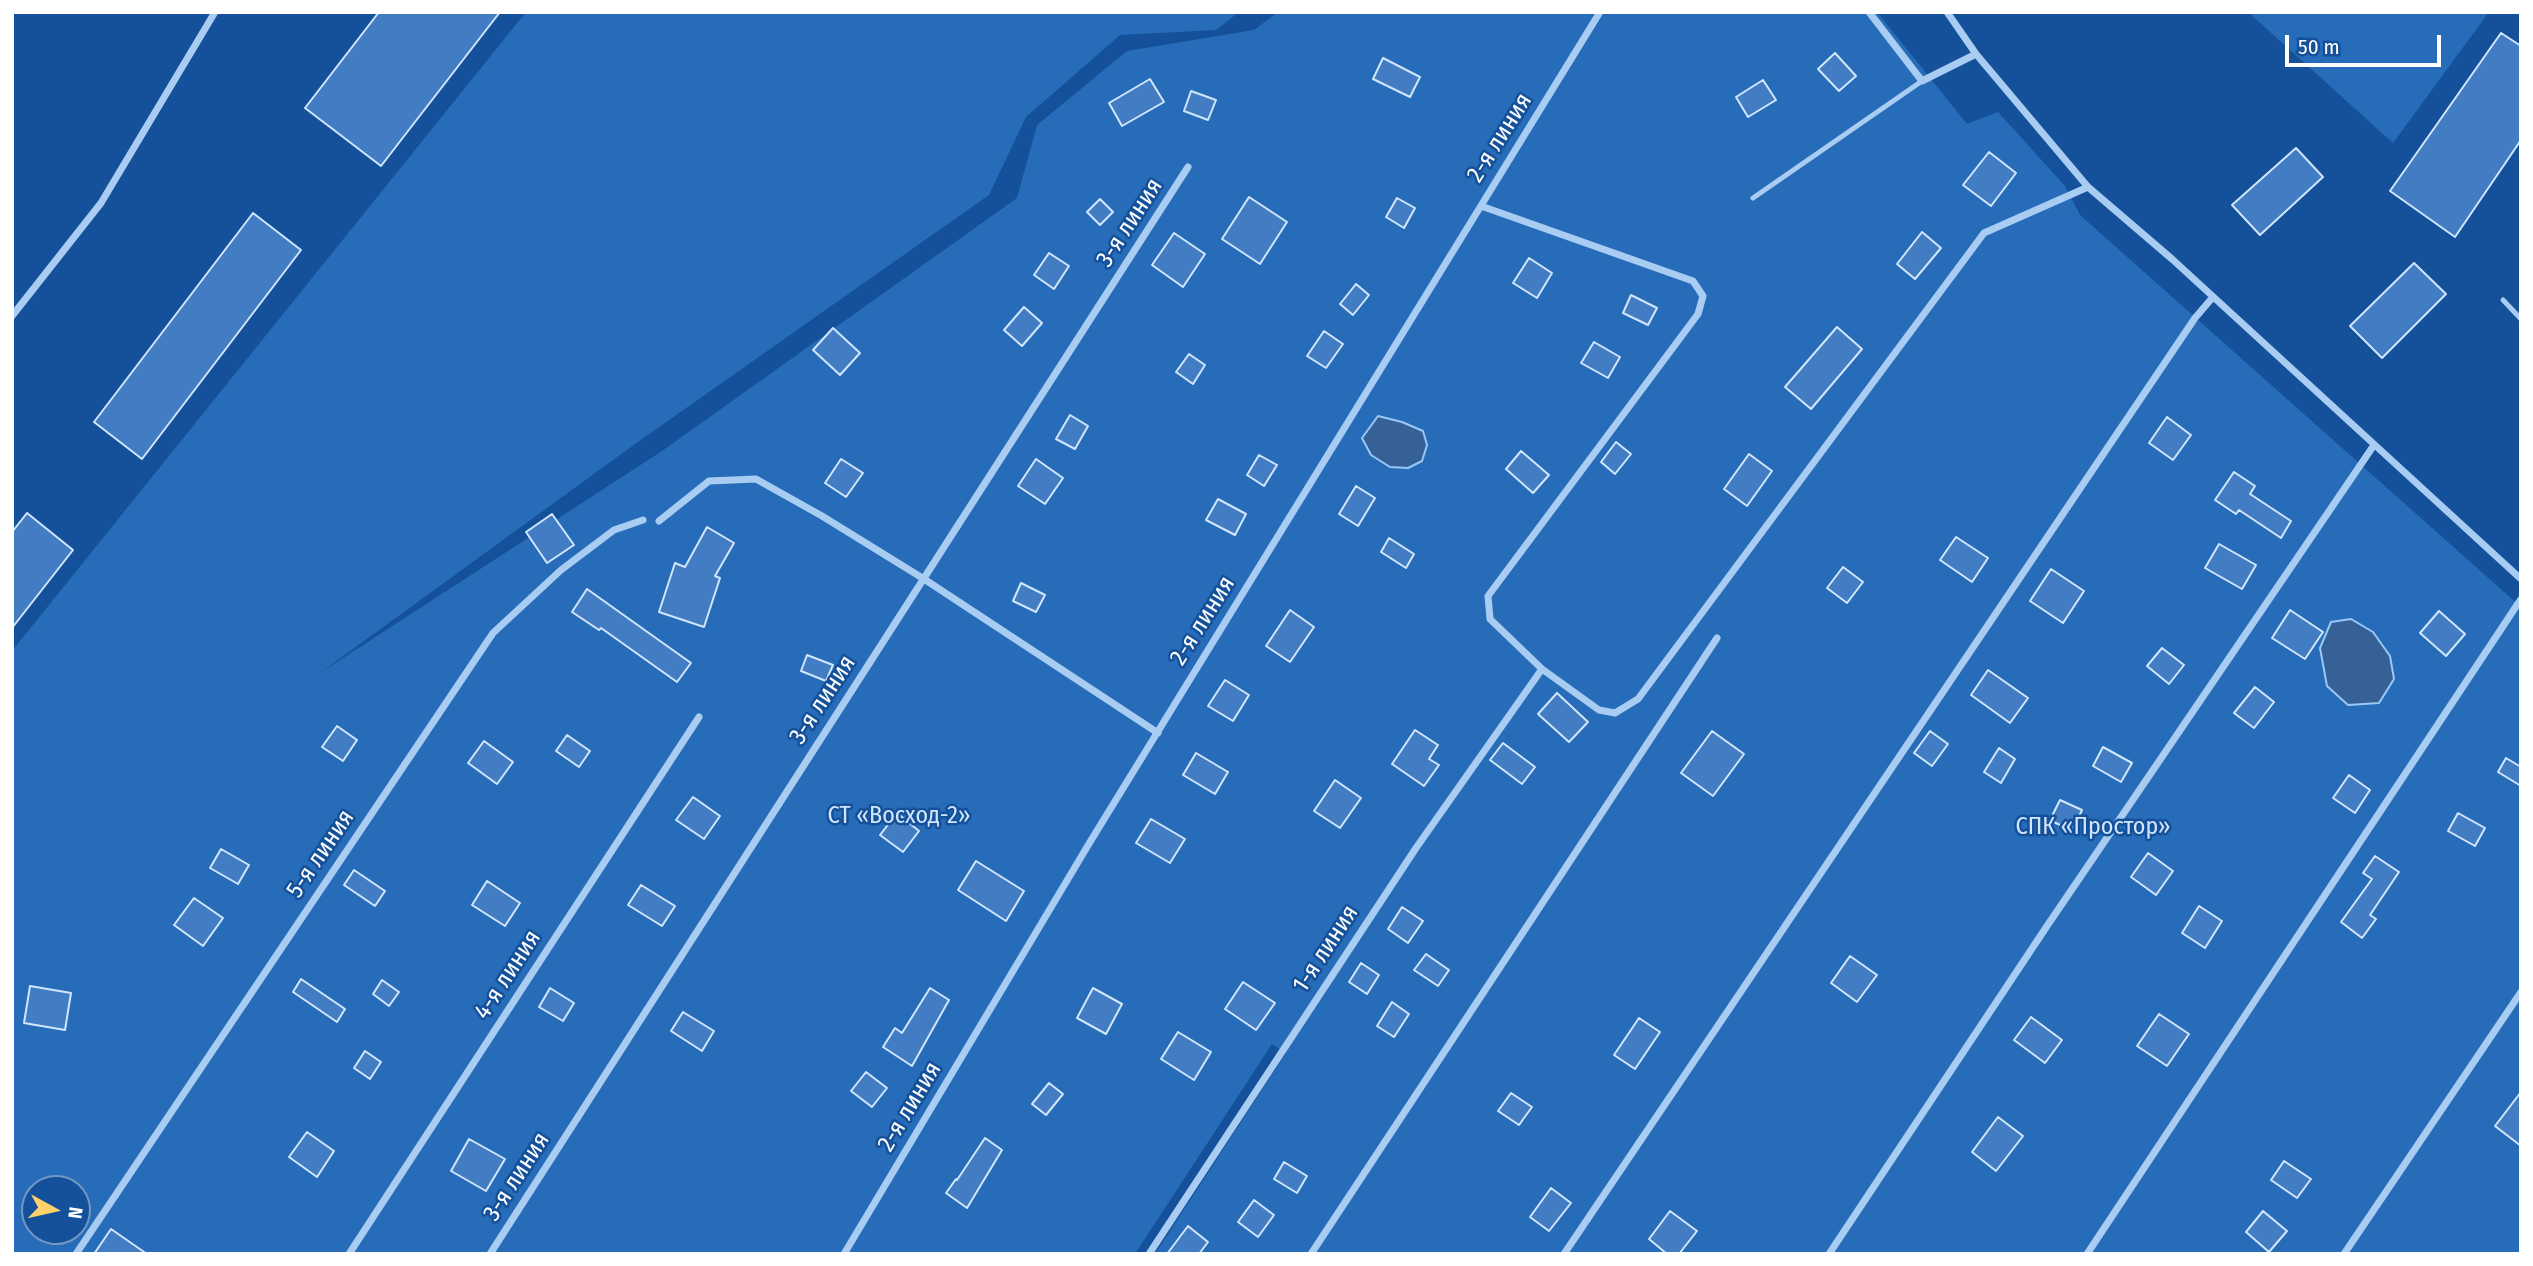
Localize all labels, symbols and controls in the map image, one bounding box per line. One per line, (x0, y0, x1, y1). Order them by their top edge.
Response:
scale bar (2288, 21, 2444, 65)
text: 50 m (2298, 34, 2340, 60)
street label: 2-я линия (1461, 88, 1539, 188)
street label: 3-я линия (1091, 173, 1169, 273)
street label: 2-я линия (1164, 571, 1242, 671)
street label: 3-я линия (784, 650, 862, 750)
park label: СТ «Восход-2» (827, 802, 971, 830)
street label: 5-я линия (281, 805, 361, 903)
park label: СПК «Простор» (2015, 813, 2171, 841)
street label: 1-я линия (1287, 900, 1365, 998)
street label: 4-я линия (469, 925, 547, 1025)
street label: 2-я линия (872, 1057, 948, 1157)
street label: 3-я линия (478, 1127, 556, 1227)
north arrow (21, 1175, 91, 1245)
text: N (63, 1205, 87, 1220)

